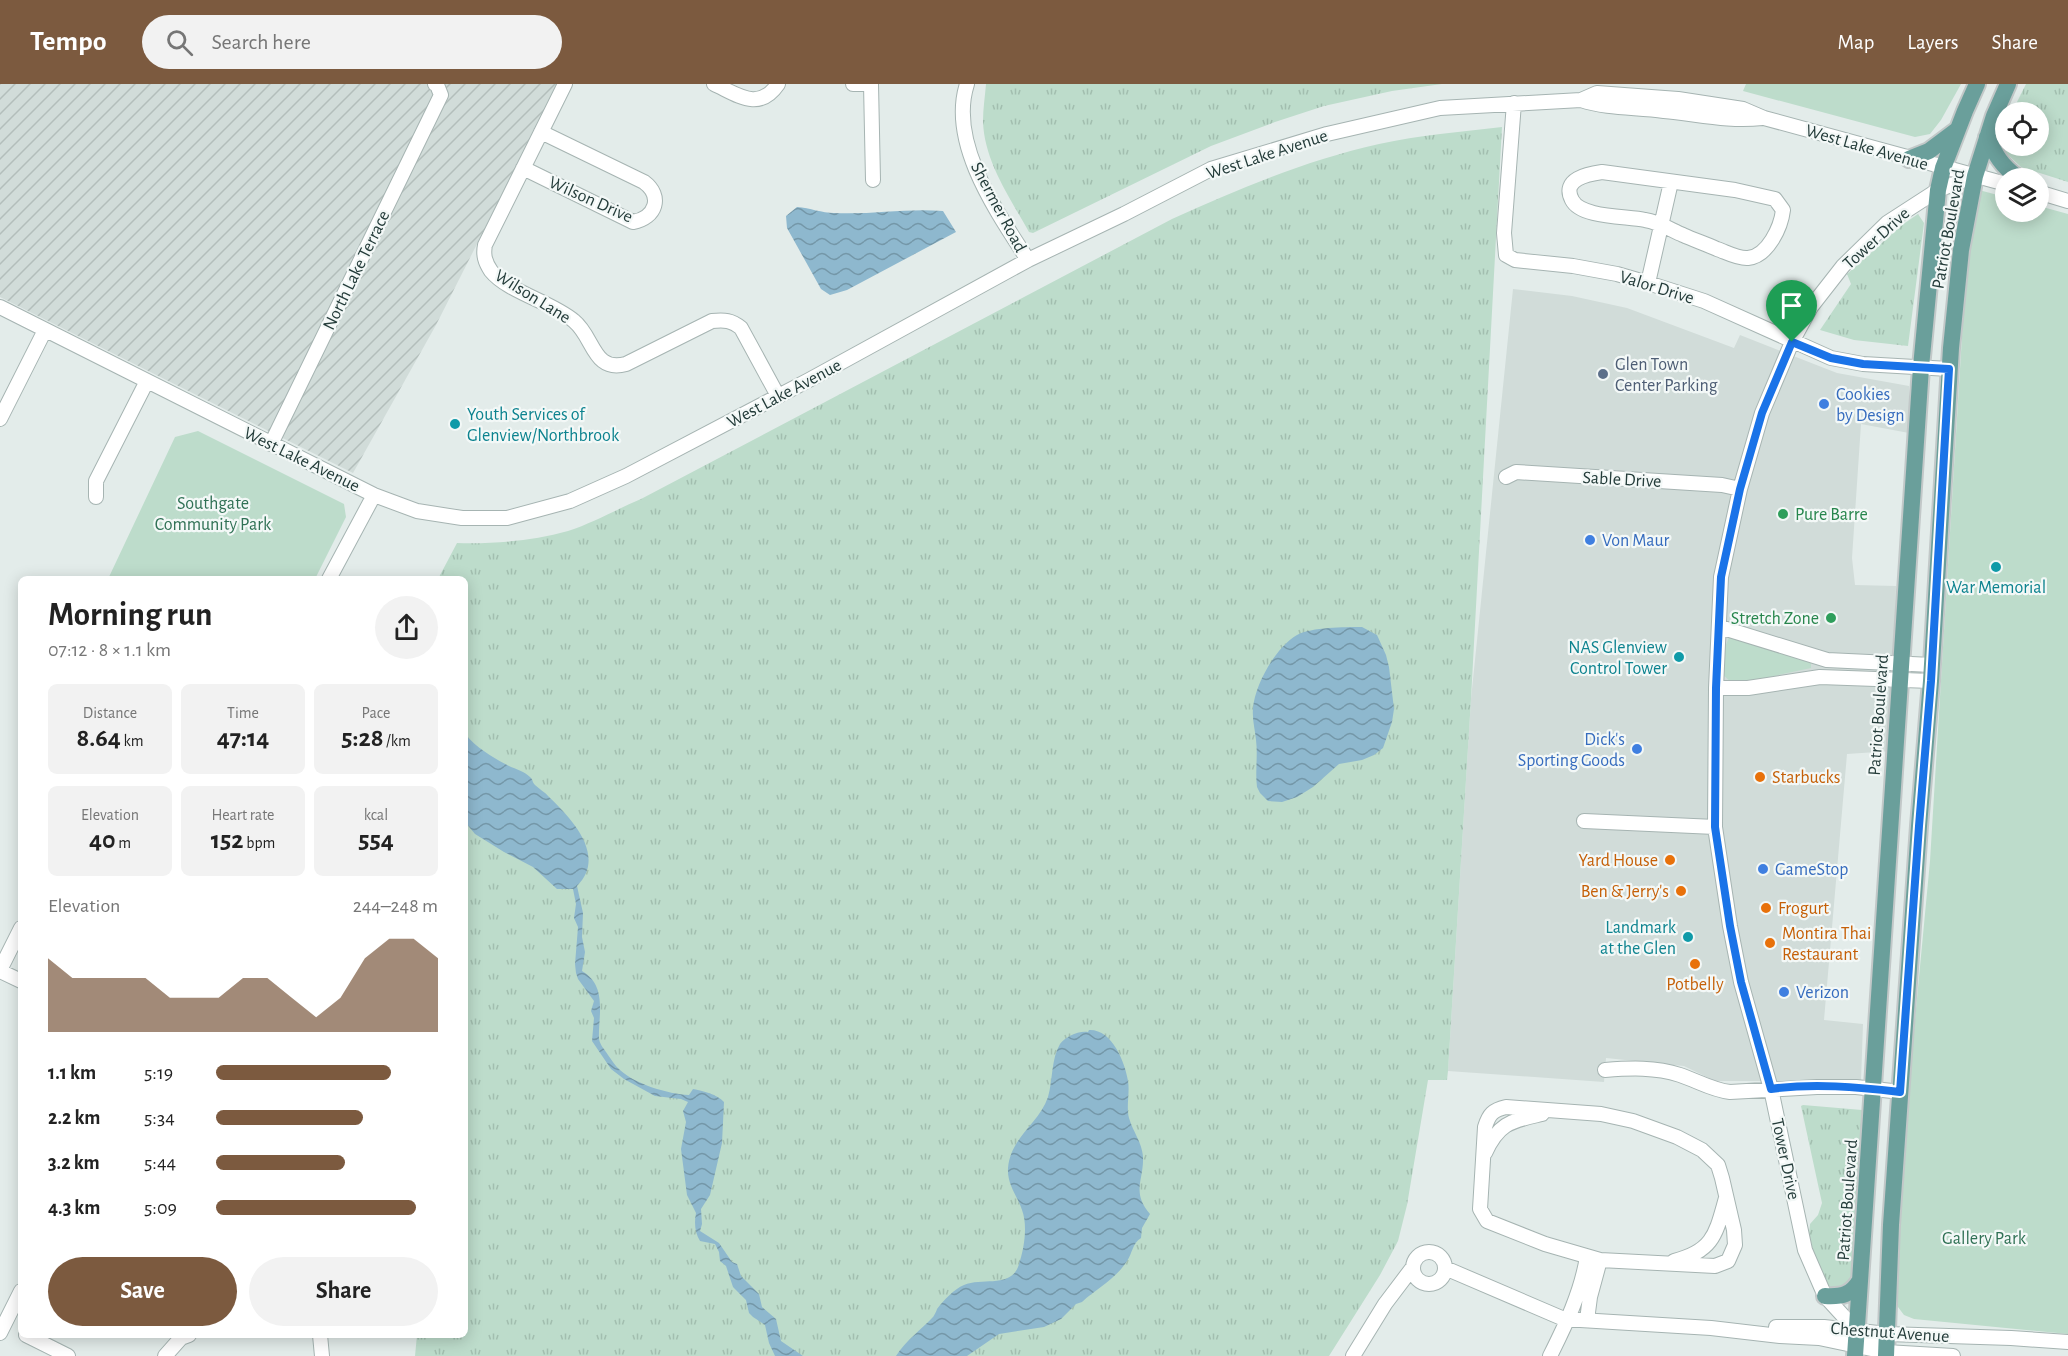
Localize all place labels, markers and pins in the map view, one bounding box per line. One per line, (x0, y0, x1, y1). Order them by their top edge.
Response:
pin (1766, 280, 1817, 342)
place label: Glen Town Center Parking (1615, 356, 1718, 395)
marker: Glen Town Center Parking (1596, 367, 1610, 381)
place label: Cookies by Design (1836, 386, 1905, 425)
marker: Cookies by Design (1817, 397, 1831, 411)
place label: Youth Services of Glenview/Northbrook (467, 406, 620, 445)
marker: Youth Services of Glenview/Northbrook (448, 417, 462, 431)
place label: Pure Barre (1795, 506, 1868, 524)
marker: Pure Barre (1776, 507, 1790, 521)
place label: Von Maur (1602, 532, 1670, 550)
marker: Von Maur (1583, 533, 1597, 547)
marker: War Memorial (1989, 560, 2003, 574)
place label: War Memorial (1946, 579, 2046, 597)
place label: Stretch Zone (1731, 610, 1819, 628)
marker: Stretch Zone (1824, 611, 1838, 625)
place label: NAS Glenview Control Tower (1568, 639, 1667, 678)
marker: NAS Glenview Control Tower (1672, 650, 1686, 664)
place label: Dick's Sporting Goods (1518, 731, 1625, 770)
marker: Dick's Sporting Goods (1630, 742, 1644, 756)
place label: Starbucks (1772, 769, 1840, 787)
marker: Starbucks (1753, 770, 1767, 784)
place label: Yard House (1578, 852, 1658, 870)
marker: Yard House (1663, 853, 1677, 867)
place label: GameStop (1775, 861, 1848, 879)
marker: GameStop (1756, 862, 1770, 876)
place label: Ben & Jerry's (1581, 883, 1669, 901)
marker: Ben & Jerry's (1674, 884, 1688, 898)
place label: Frogurt (1778, 900, 1829, 918)
marker: Frogurt (1759, 901, 1773, 915)
place label: Landmark at the Glen (1600, 919, 1677, 958)
place label: Montira Thai Restaurant (1782, 925, 1871, 964)
marker: Landmark at the Glen (1681, 930, 1695, 944)
marker: Montira Thai Restaurant (1763, 936, 1777, 950)
marker: Potbelly (1688, 957, 1702, 971)
place label: Potbelly (1666, 976, 1724, 994)
place label: Verizon (1796, 984, 1849, 1002)
marker: Verizon (1777, 985, 1791, 999)

